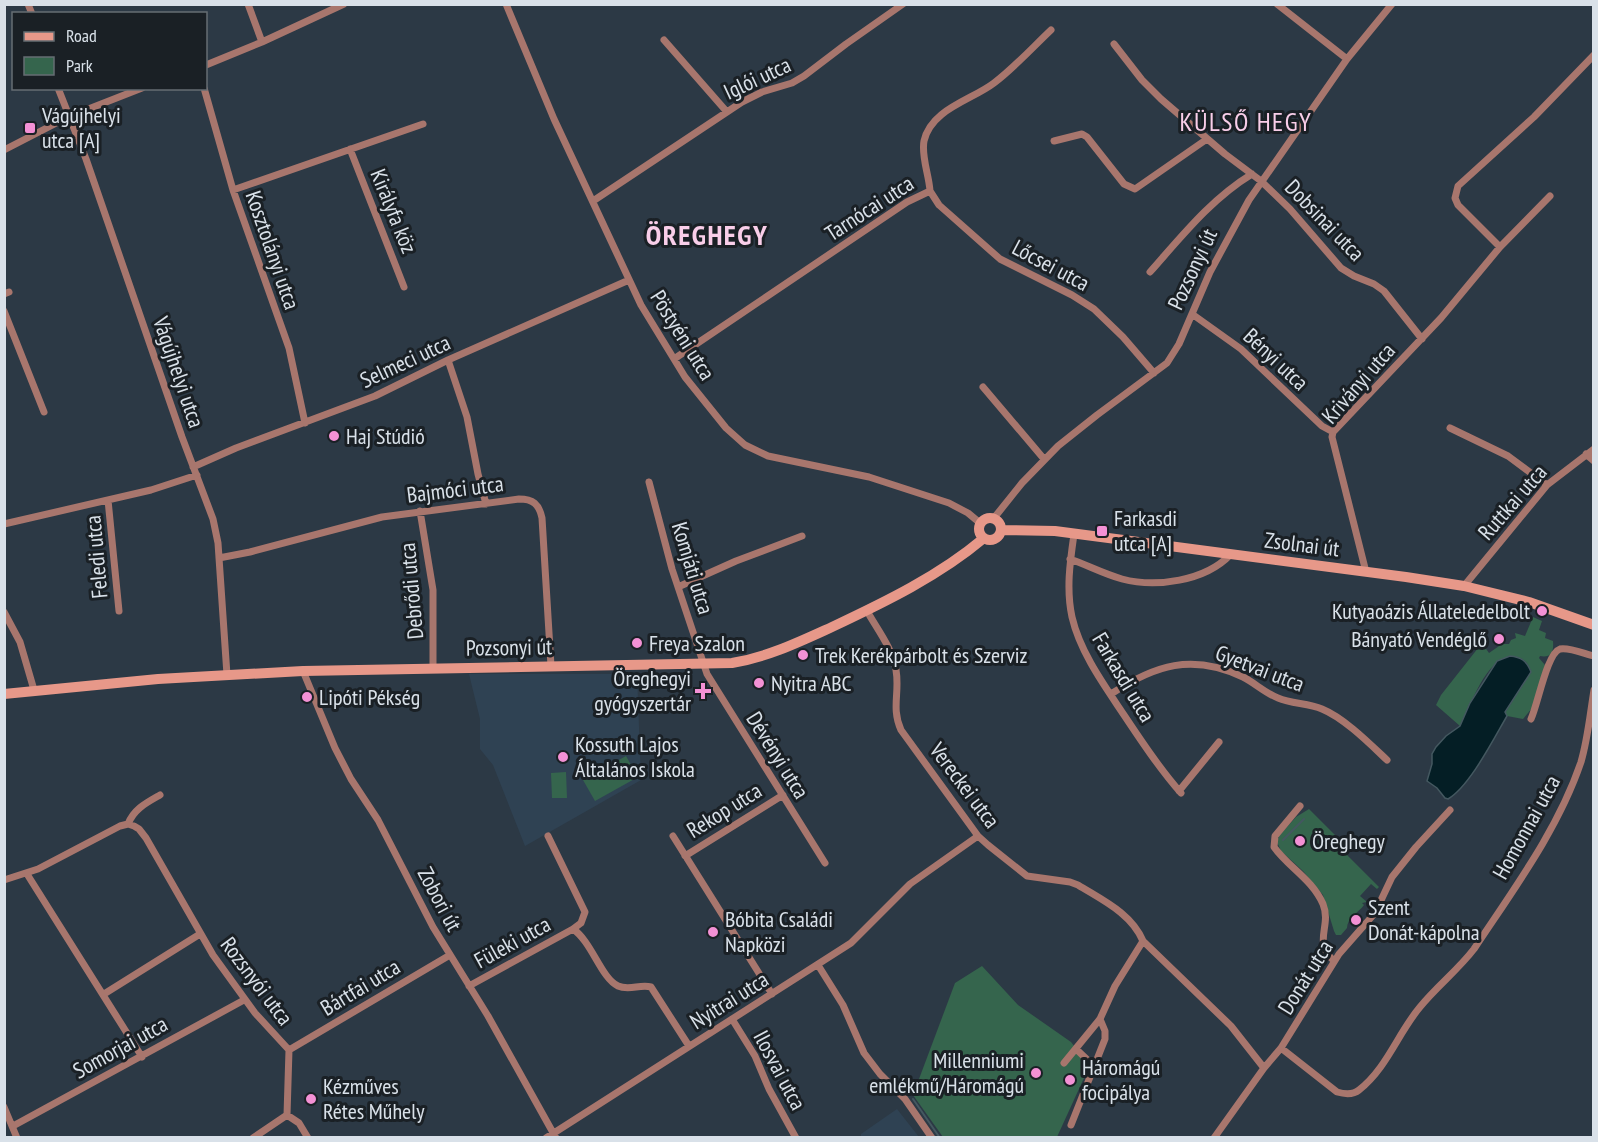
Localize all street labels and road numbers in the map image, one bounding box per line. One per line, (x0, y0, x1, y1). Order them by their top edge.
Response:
street label: Iglói utca (719, 50, 795, 106)
street label: Királyfa köz (364, 165, 424, 257)
street label: Tarnócai utca (819, 169, 919, 247)
street label: Dobsinai utca (1279, 173, 1371, 267)
street label: Kosztolányi utca (240, 187, 306, 313)
street label: Pozsonyi út (1161, 224, 1223, 314)
street label: Lőcsei utca (1008, 233, 1094, 297)
street label: Pöstyéni utca (644, 285, 722, 385)
street label: Vágújhelyi utca (147, 312, 211, 431)
street label: Bényi utca (1238, 322, 1314, 396)
street label: Selmeci utca (355, 328, 455, 394)
street label: Kriványi utca (1315, 337, 1401, 429)
street label: Ruttkai utca (1472, 458, 1552, 546)
street label: Bajmóci utca (405, 469, 505, 509)
street label: Feledi utca (78, 514, 114, 600)
street label: Komjáti utca (666, 519, 720, 617)
street label: Zsolnai út (1263, 526, 1341, 562)
street label: Debrődi utca (393, 542, 429, 640)
street label: Farkasdi utca (1086, 627, 1162, 727)
street label: Pozsonyi út (466, 632, 552, 662)
street label: Gyetvai utca (1212, 638, 1308, 698)
street label: Dévényi utca (740, 706, 816, 804)
street label: Vereckei utca (923, 736, 1006, 833)
street label: Homonnai utca (1486, 770, 1566, 884)
street label: Rekop utca (681, 776, 767, 844)
street label: Zobori út (412, 862, 468, 936)
street label: Füleki utca (469, 910, 555, 974)
street label: Rozsnyói utca (215, 931, 299, 1031)
street label: Donát utca (1271, 935, 1339, 1019)
street label: Bártfai utca (315, 952, 405, 1022)
street label: Nyitrai utca (685, 965, 773, 1035)
street label: Somorjai utca (68, 1010, 172, 1084)
street label: Ilosvai utca (747, 1025, 813, 1115)

